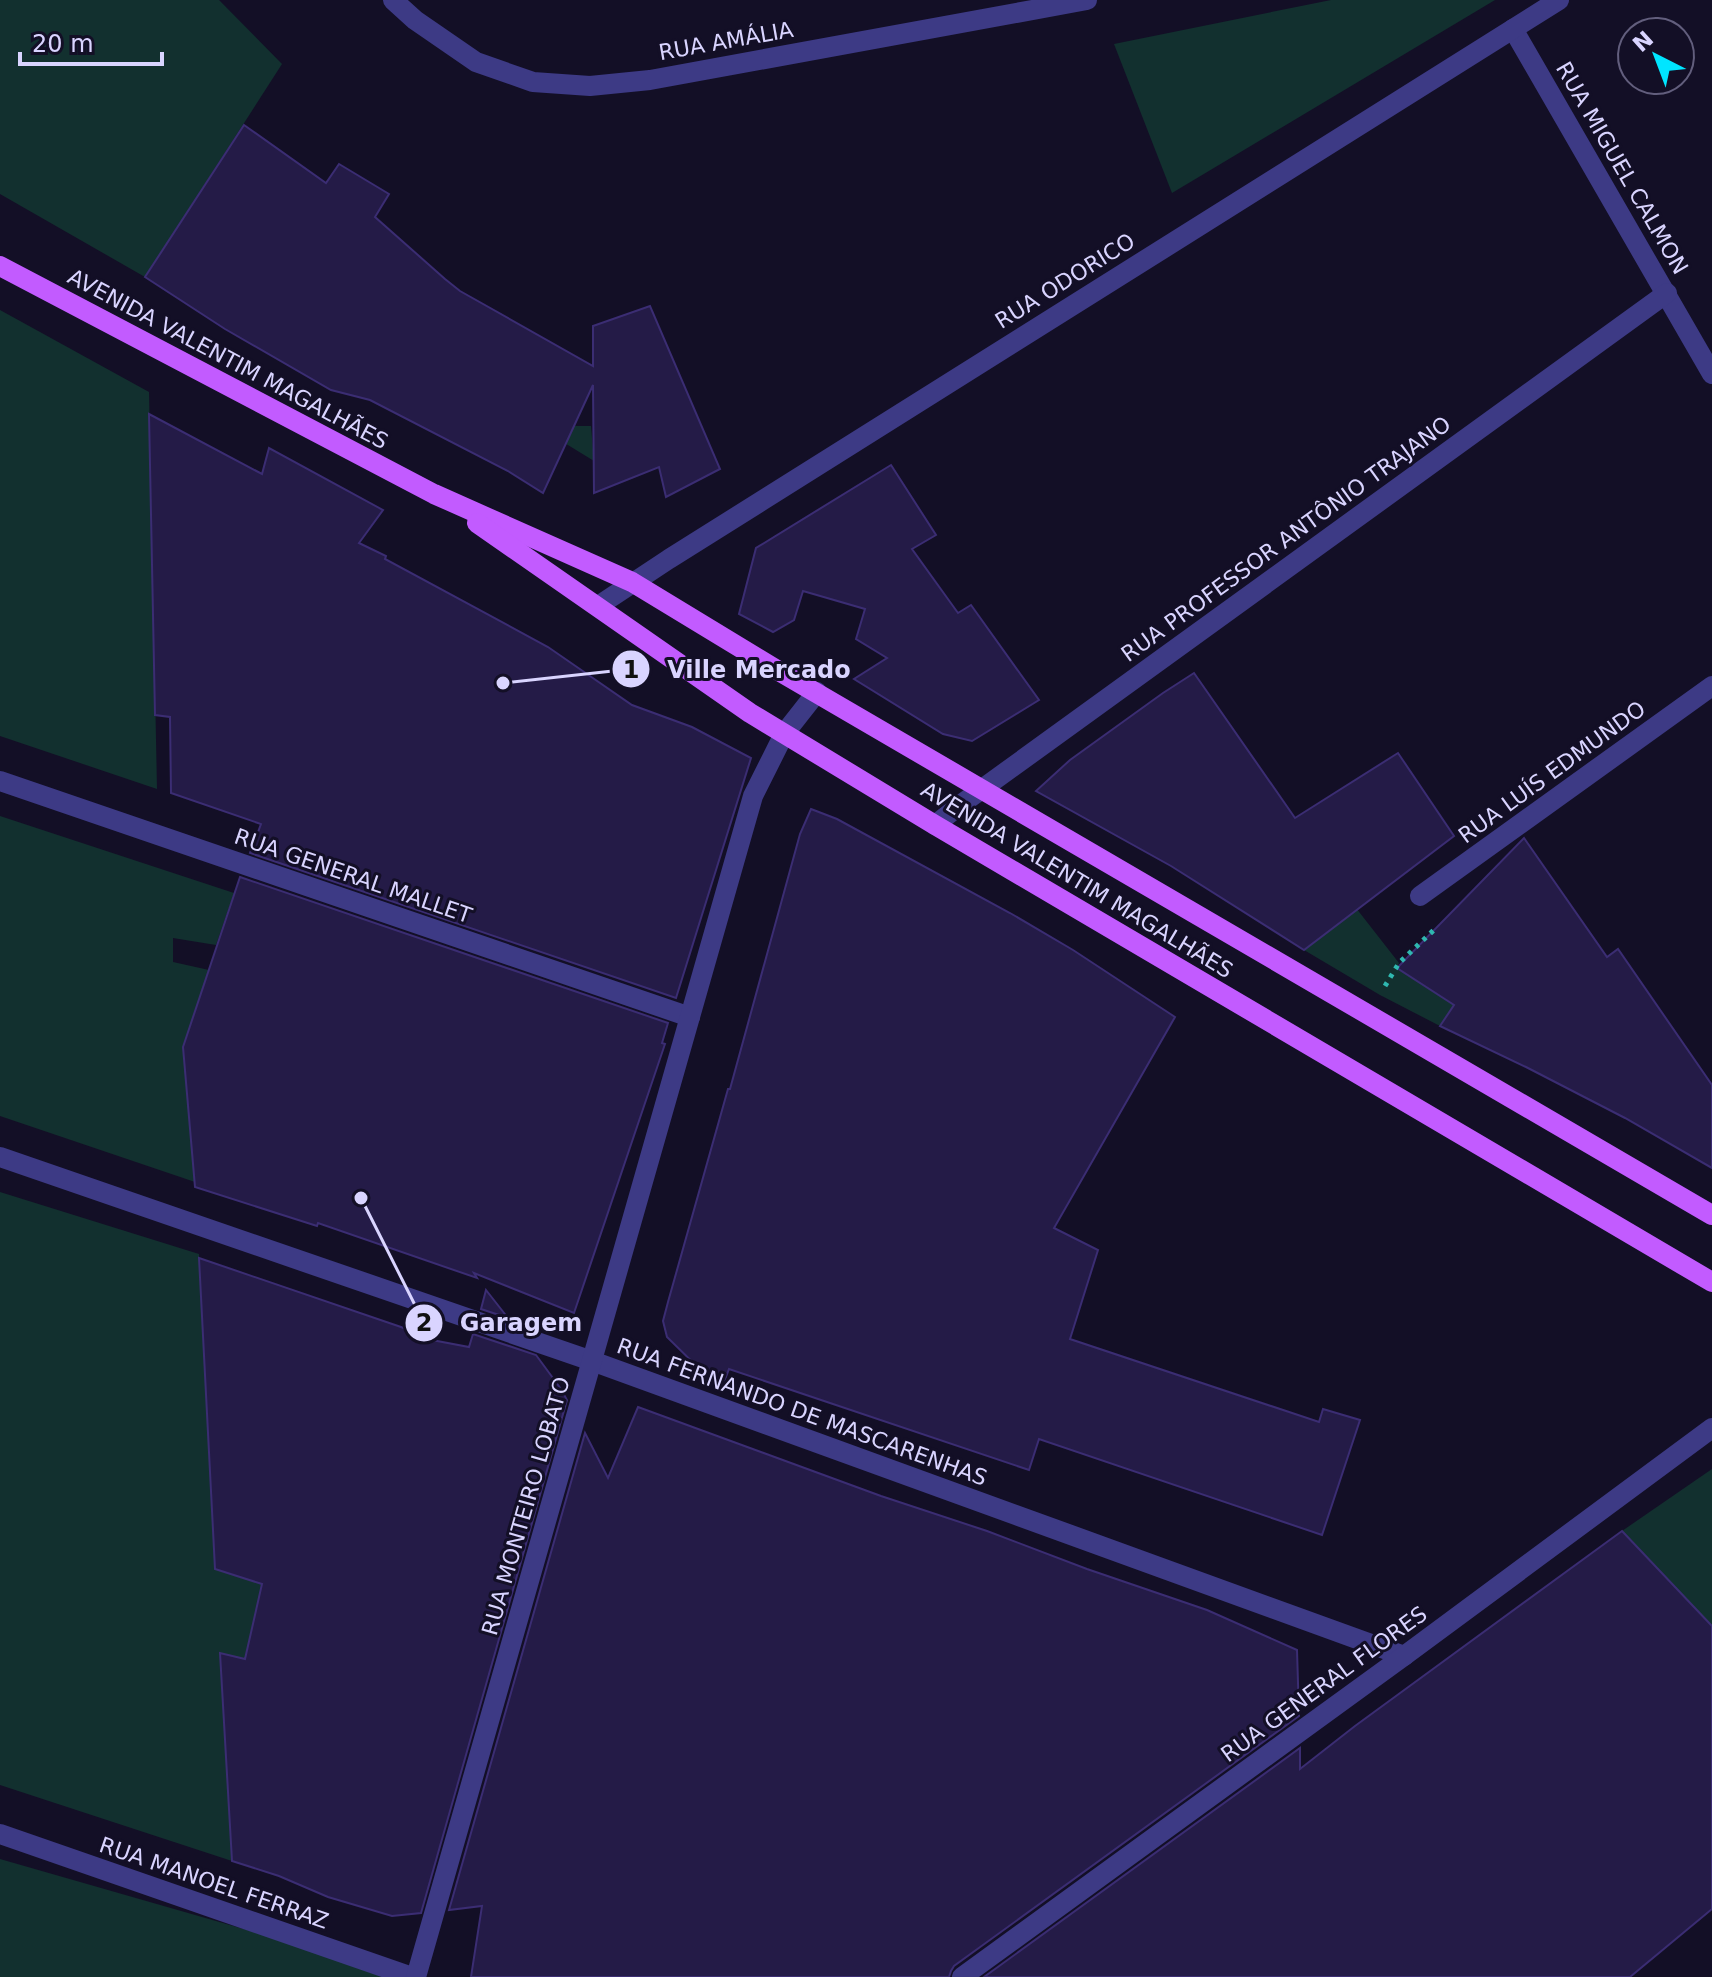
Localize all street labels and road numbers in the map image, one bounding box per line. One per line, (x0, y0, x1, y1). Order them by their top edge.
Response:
street label: RUA AMÁLIA (657, 17, 795, 65)
street label: RUA MIGUEL CALMON (1551, 58, 1693, 278)
street label: RUA ODORICO (991, 228, 1139, 334)
street label: AVENIDA VALENTIM MAGALHÃES (64, 263, 393, 454)
street label: RUA PROFESSOR ANTÔNIO TRAJANO (1117, 411, 1455, 667)
street label: RUA LUÍS EDMUNDO (1454, 696, 1650, 848)
street label: AVENIDA VALENTIM MAGALHÃES (917, 776, 1238, 983)
street label: RUA GENERAL MALLET (231, 824, 475, 929)
street label: RUA FERNANDO DE MASCARENHAS (614, 1333, 990, 1491)
street label: RUA MONTEIRO LOBATO (477, 1374, 575, 1638)
street label: RUA GENERAL FLORES (1216, 1601, 1432, 1767)
street label: RUA MANOEL FERRAZ (96, 1832, 332, 1934)

